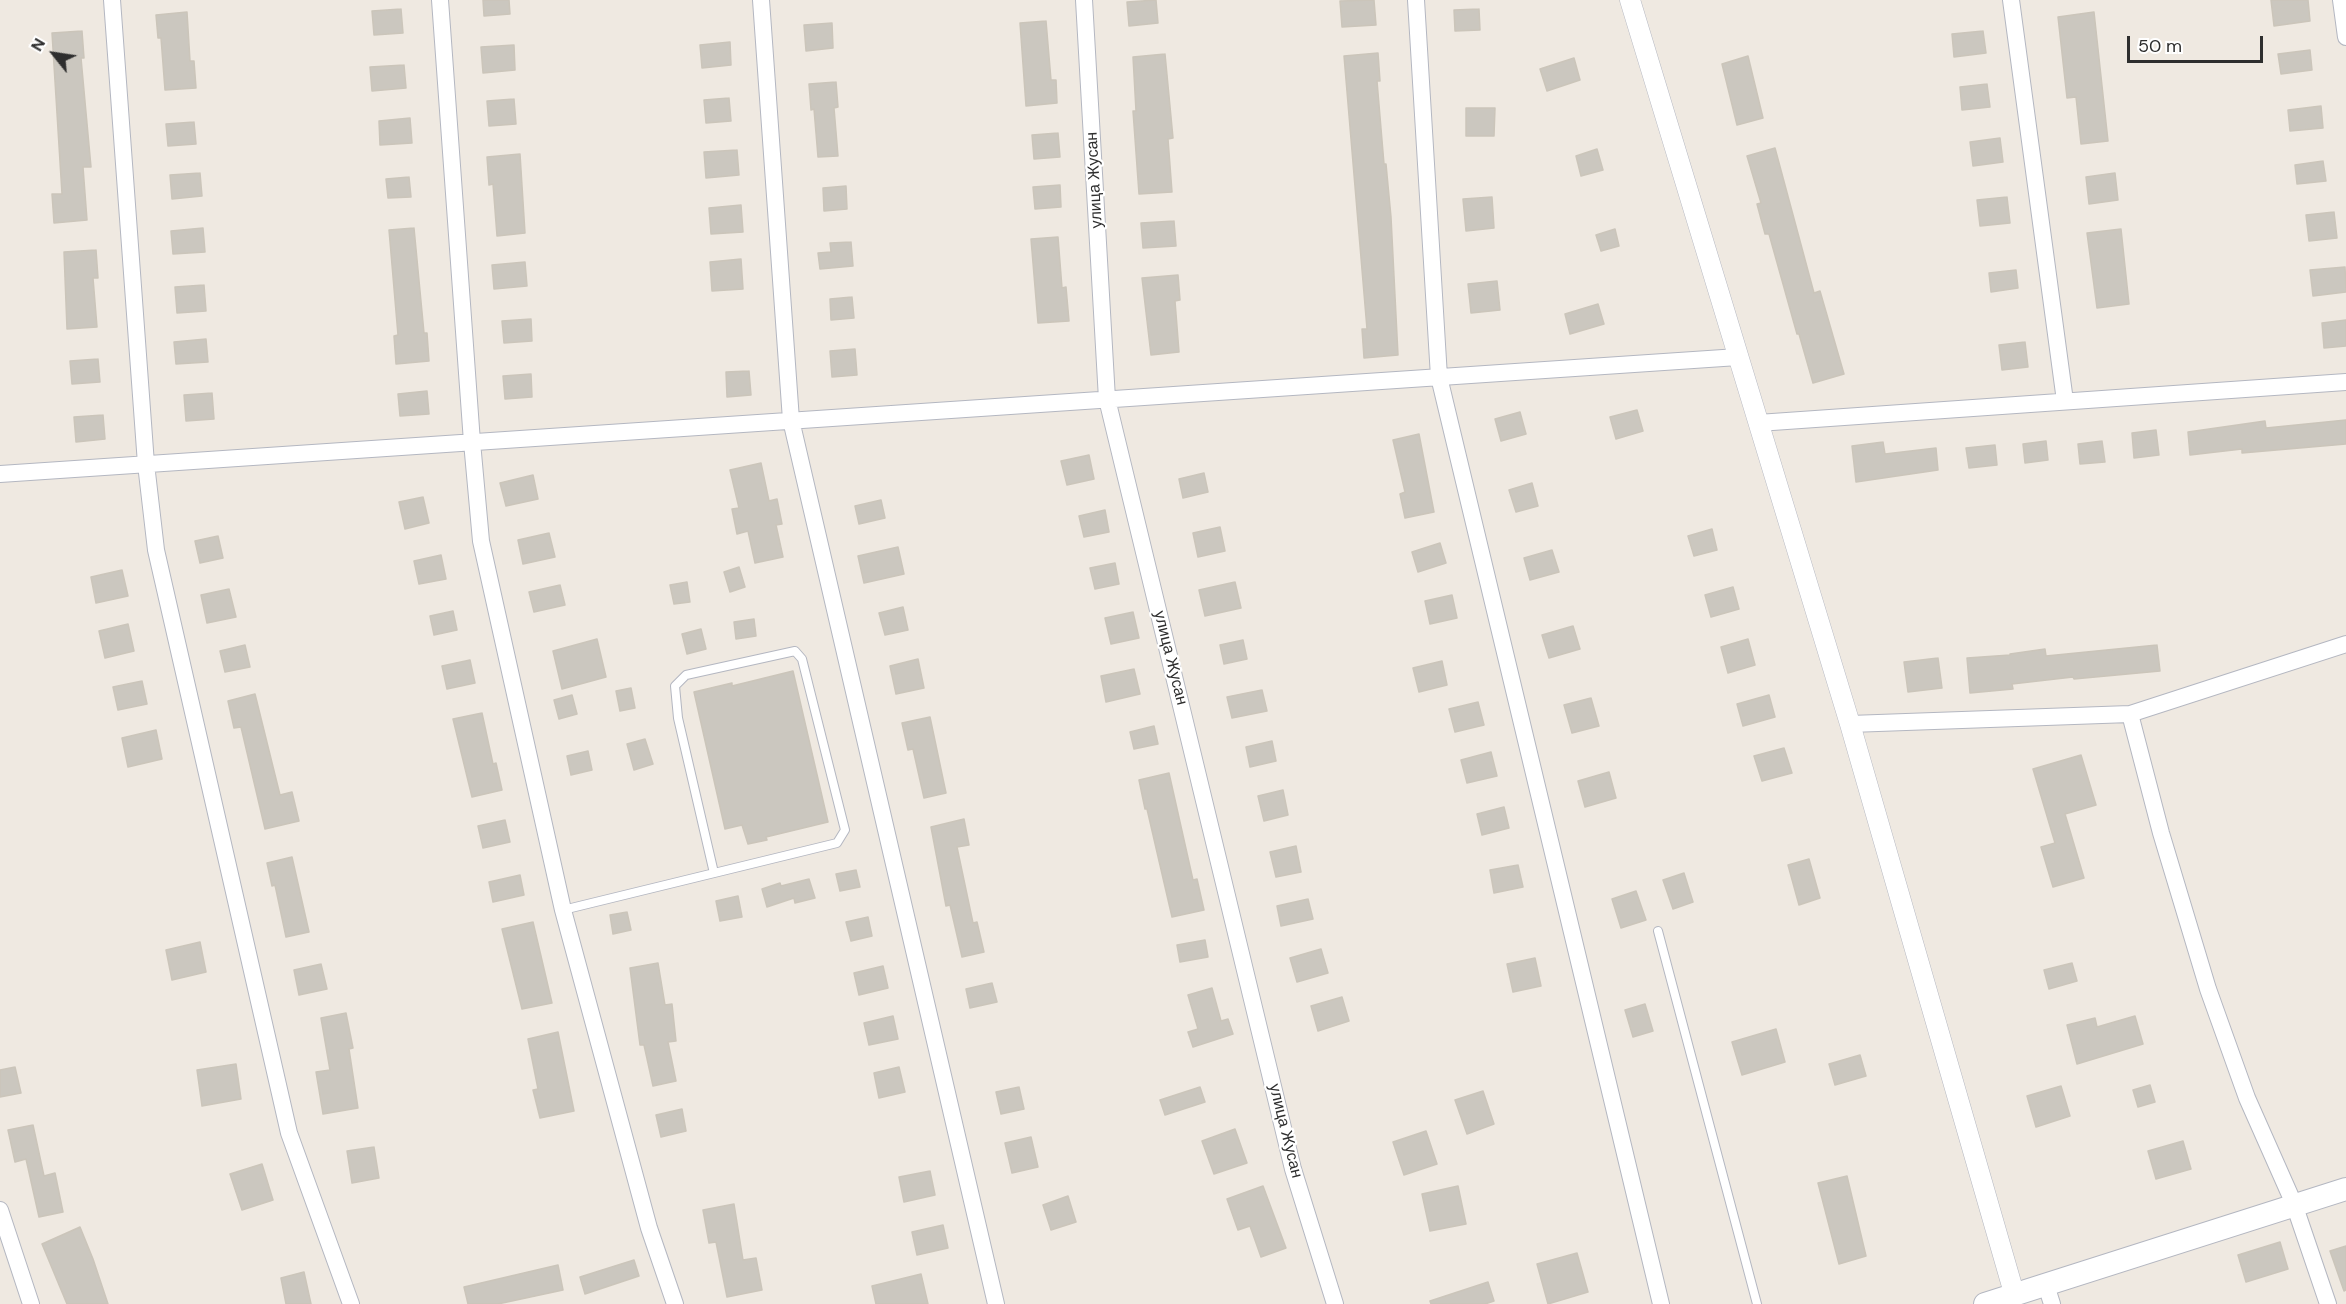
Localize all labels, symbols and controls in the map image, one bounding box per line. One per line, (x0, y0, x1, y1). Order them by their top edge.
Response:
north arrow (24, 24, 84, 84)
scale bar (2130, 24, 2266, 62)
text: N (26, 34, 50, 55)
text: 50 m (2138, 34, 2182, 58)
street label: улица Жусан (1083, 131, 1107, 229)
street label: улица Жусан (1149, 609, 1191, 707)
street label: улица Жусан (1264, 1082, 1306, 1180)

